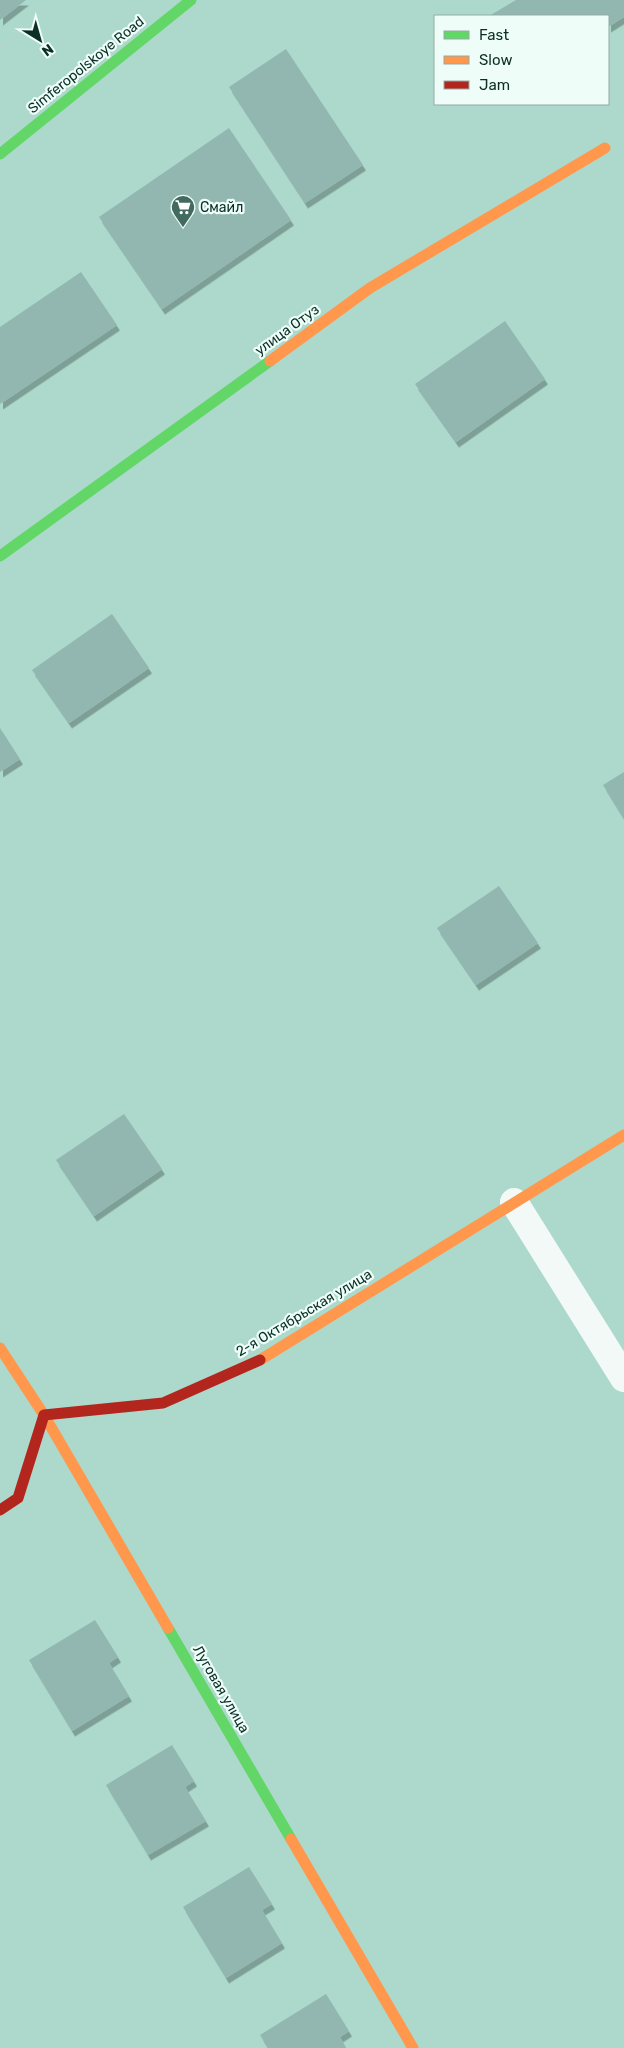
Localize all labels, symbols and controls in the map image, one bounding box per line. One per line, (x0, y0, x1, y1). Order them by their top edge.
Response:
street label: Simferopolskoye Road (25, 13, 147, 117)
north arrow (15, 15, 65, 65)
legend (434, 15, 609, 105)
text: Fast (479, 26, 509, 44)
text: N (38, 40, 57, 60)
text: Slow (479, 51, 512, 69)
text: Jam (479, 76, 510, 94)
supermarket icon: Смайл (170, 194, 196, 228)
place label: Смайл (200, 199, 243, 216)
street label: улица Отуз (252, 301, 322, 359)
street label: 2-я Октябрьская улица (233, 1266, 375, 1360)
street label: Луговая улица (189, 1642, 253, 1736)

